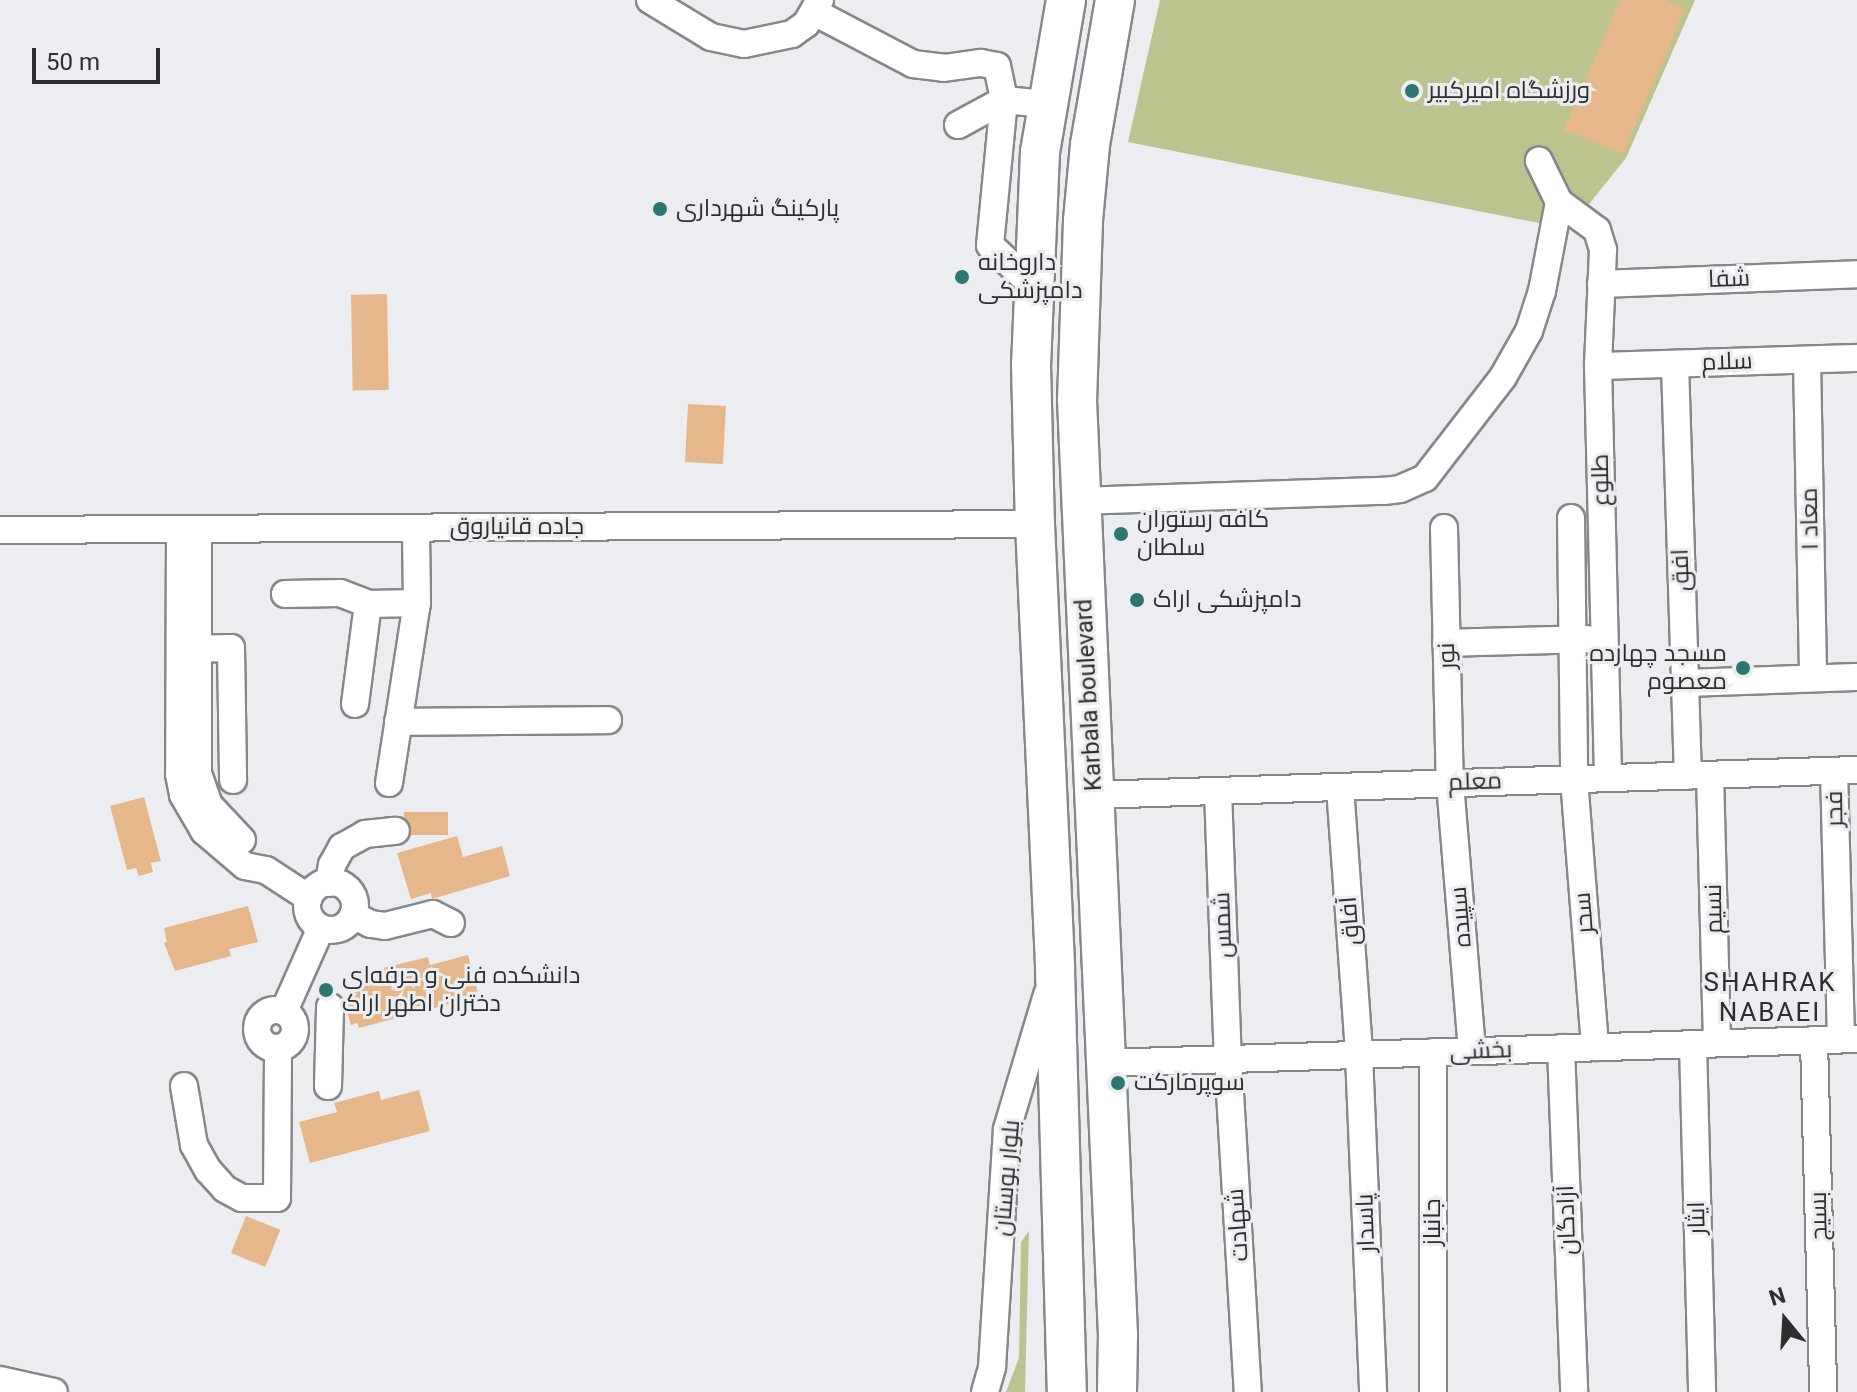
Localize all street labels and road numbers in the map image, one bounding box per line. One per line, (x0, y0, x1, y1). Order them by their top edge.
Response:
street label: شفا (1707, 264, 1751, 294)
street label: سلام (1701, 347, 1753, 377)
street label: طلوع (1586, 454, 1616, 506)
street label: معاد ۱ (1795, 487, 1825, 551)
street label: جاده قانیاروق (450, 513, 584, 541)
street label: افق (1666, 548, 1696, 592)
street label: Karbala boulevard (1070, 598, 1108, 792)
street label: نور (1432, 642, 1462, 670)
street label: معلم (1448, 767, 1502, 797)
street label: فجر (1820, 791, 1850, 827)
street label: نسیم (1699, 884, 1729, 934)
street label: سپیده (1444, 885, 1478, 949)
street label: سحر (1568, 891, 1600, 935)
street label: شمس (1207, 892, 1239, 958)
street label: آفاق (1334, 896, 1366, 946)
street label: بخشی (1449, 1036, 1513, 1066)
street label: بلوار بوستان (988, 1119, 1026, 1237)
street label: آزادگان (1551, 1184, 1583, 1256)
street label: شهادت (1221, 1187, 1255, 1263)
street label: بسیج (1804, 1191, 1834, 1241)
street label: پاسدار (1351, 1193, 1381, 1253)
street label: جانباز (1419, 1198, 1447, 1246)
street label: ایثار (1682, 1201, 1712, 1235)

